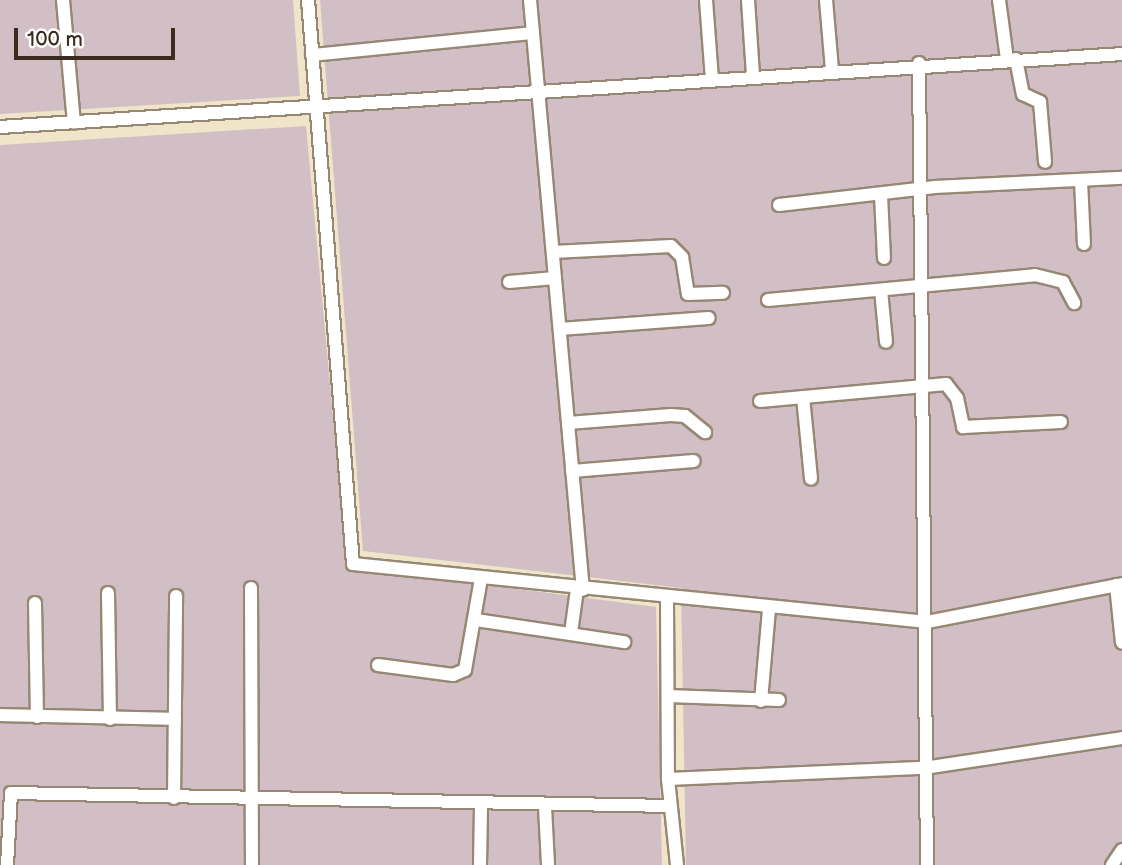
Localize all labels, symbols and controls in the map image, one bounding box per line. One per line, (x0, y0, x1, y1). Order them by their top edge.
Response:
scale bar (18, 14, 178, 58)
text: 100 m (27, 27, 83, 52)

